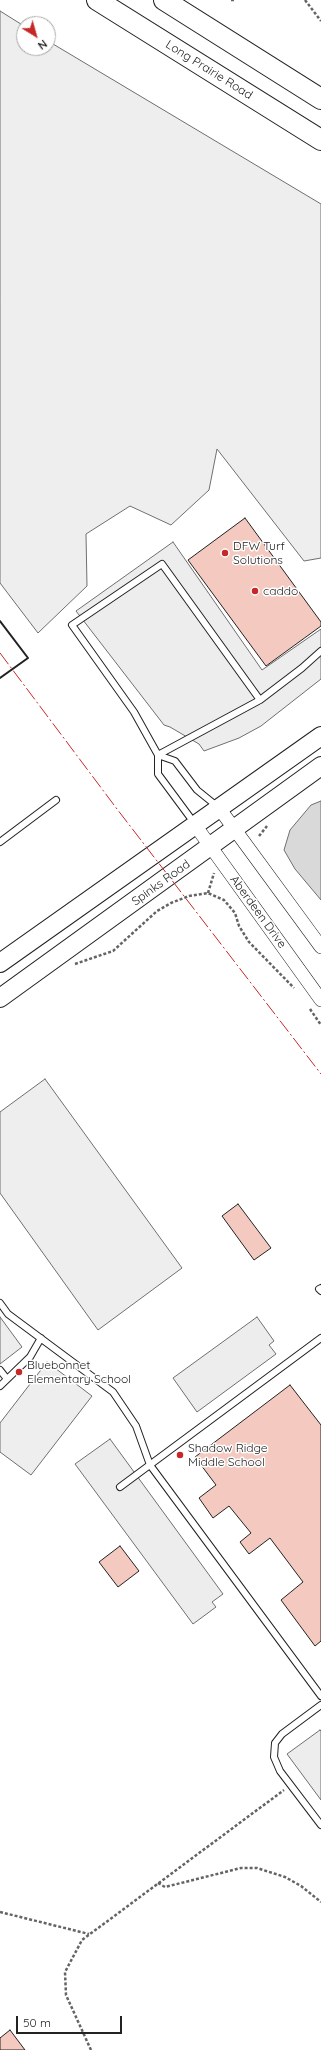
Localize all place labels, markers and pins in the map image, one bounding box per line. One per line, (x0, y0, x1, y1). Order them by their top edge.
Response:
place label: DFW Turf Solutions (233, 539, 285, 567)
marker: DFW Turf Solutions (220, 548, 230, 558)
place label: caddo (263, 584, 298, 598)
marker: caddo (250, 586, 260, 596)
place label: Bluebonnet Elementary School (27, 1358, 131, 1386)
marker: Bluebonnet Elementary School (14, 1367, 24, 1377)
place label: Shadow Ridge Middle School (188, 1441, 268, 1469)
marker: Shadow Ridge Middle School (175, 1450, 185, 1460)

